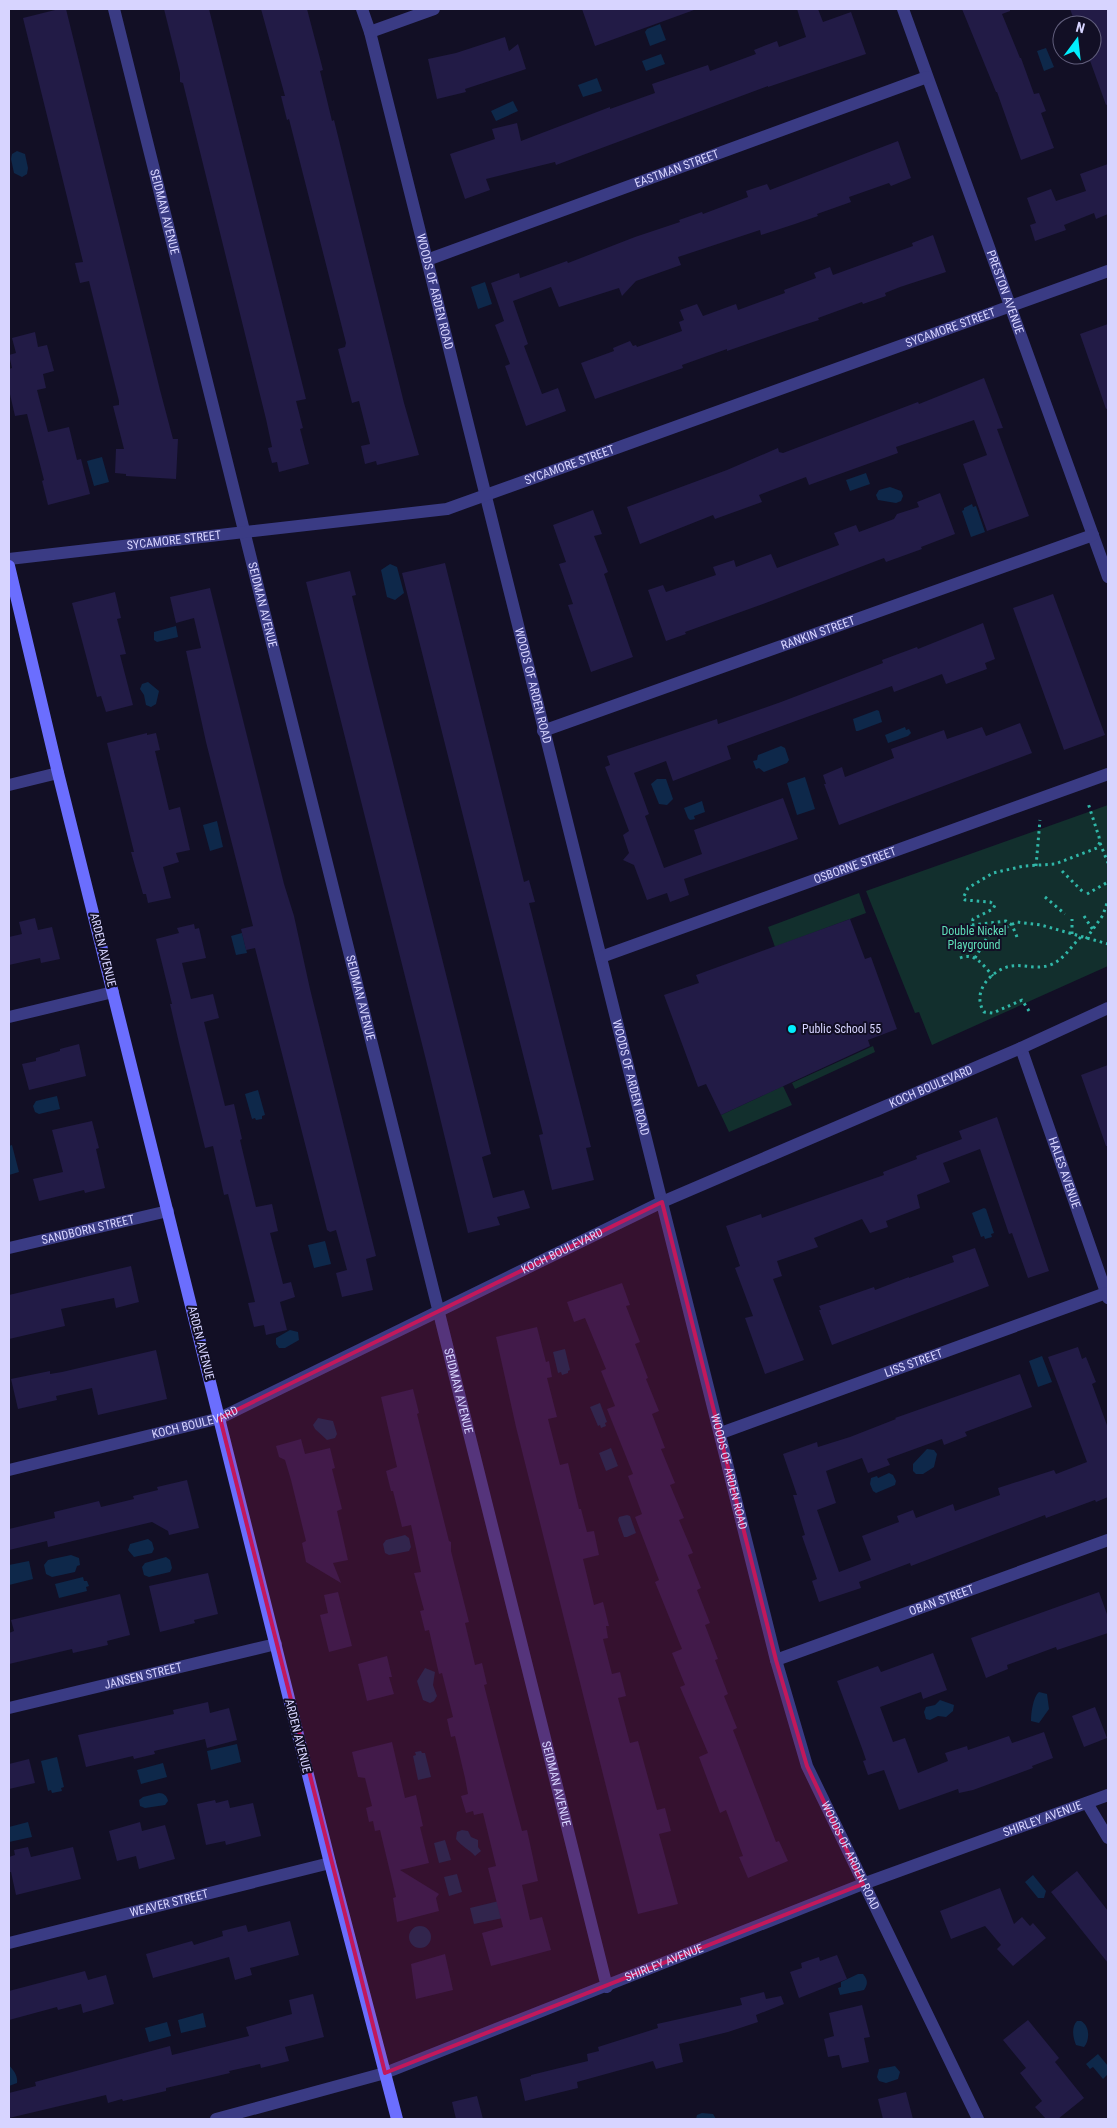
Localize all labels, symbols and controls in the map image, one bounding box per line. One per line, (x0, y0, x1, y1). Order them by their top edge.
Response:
north arrow (1052, 15, 1102, 65)
text: N (1074, 19, 1087, 36)
street label: EASTMAN STREET (633, 147, 721, 190)
street label: SEIDMAN AVENUE (147, 168, 182, 256)
street label: WOODS OF ARDEN ROAD (414, 232, 456, 351)
street label: PRESTON AVENUE (984, 248, 1027, 336)
street label: SYCAMORE STREET (904, 305, 997, 350)
street label: SYCAMORE STREET (523, 442, 616, 488)
street label: SYCAMORE STREET (126, 528, 222, 552)
street label: SEIDMAN AVENUE (245, 561, 280, 649)
street label: RANKIN STREET (779, 613, 857, 653)
street label: WOODS OF ARDEN ROAD (512, 626, 554, 745)
street label: OSBORNE STREET (812, 844, 898, 887)
street label: ARDEN AVENUE (87, 912, 119, 988)
park label: Double Nickel Playground (941, 924, 1007, 952)
street label: SEIDMAN AVENUE (343, 954, 378, 1042)
street label: WOODS OF ARDEN ROAD (610, 1018, 652, 1137)
place label: Public School 55 (802, 1022, 881, 1036)
marker: Public School 55 (786, 1023, 798, 1035)
street label: KOCH BOULEVARD (887, 1063, 975, 1111)
street label: HALES AVENUE (1046, 1135, 1083, 1210)
street label: SANDBORN STREET (40, 1212, 136, 1247)
street label: KOCH BOULEVARD (519, 1225, 605, 1277)
street label: ARDEN AVENUE (185, 1305, 217, 1381)
street label: LISS STREET (883, 1346, 945, 1380)
street label: SEIDMAN AVENUE (441, 1347, 476, 1435)
street label: KOCH BOULEVARD (150, 1403, 241, 1442)
street label: WOODS OF ARDEN ROAD (708, 1412, 750, 1531)
street label: OBAN STREET (907, 1582, 976, 1618)
street label: JANSEN STREET (103, 1660, 184, 1692)
street label: ARDEN AVENUE (282, 1698, 314, 1774)
street label: SEIDMAN AVENUE (539, 1739, 574, 1828)
street label: SHIRLEY AVENUE (1001, 1798, 1084, 1840)
street label: WOODS OF ARDEN ROAD (818, 1799, 883, 1912)
street label: WEAVER STREET (128, 1887, 210, 1920)
street label: SHIRLEY AVENUE (623, 1941, 705, 1985)

